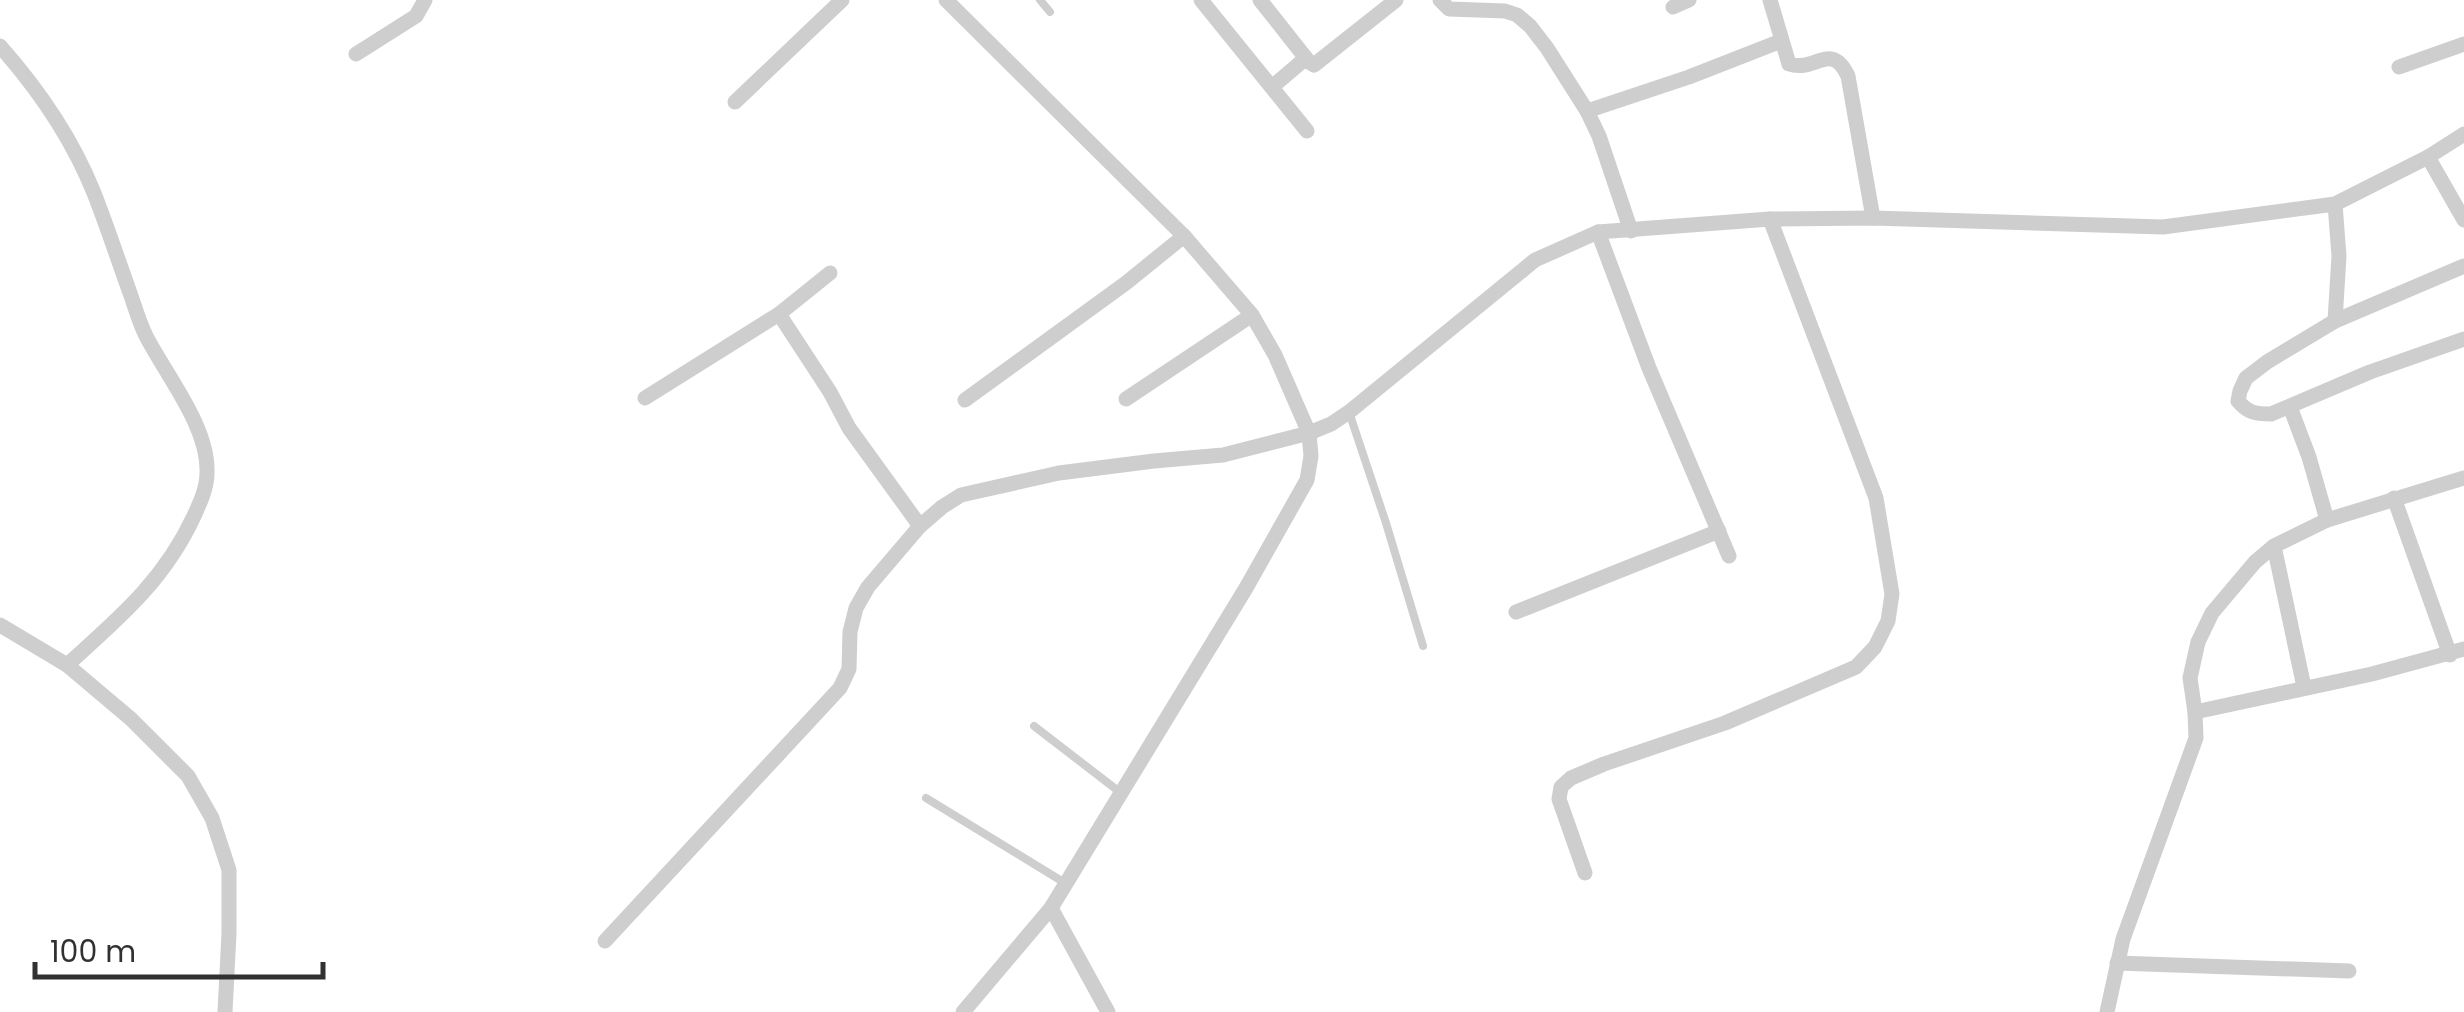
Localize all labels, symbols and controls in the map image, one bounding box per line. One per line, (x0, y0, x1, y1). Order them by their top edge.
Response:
scale bar (35, 917, 322, 979)
text: 100 m (50, 930, 136, 973)

